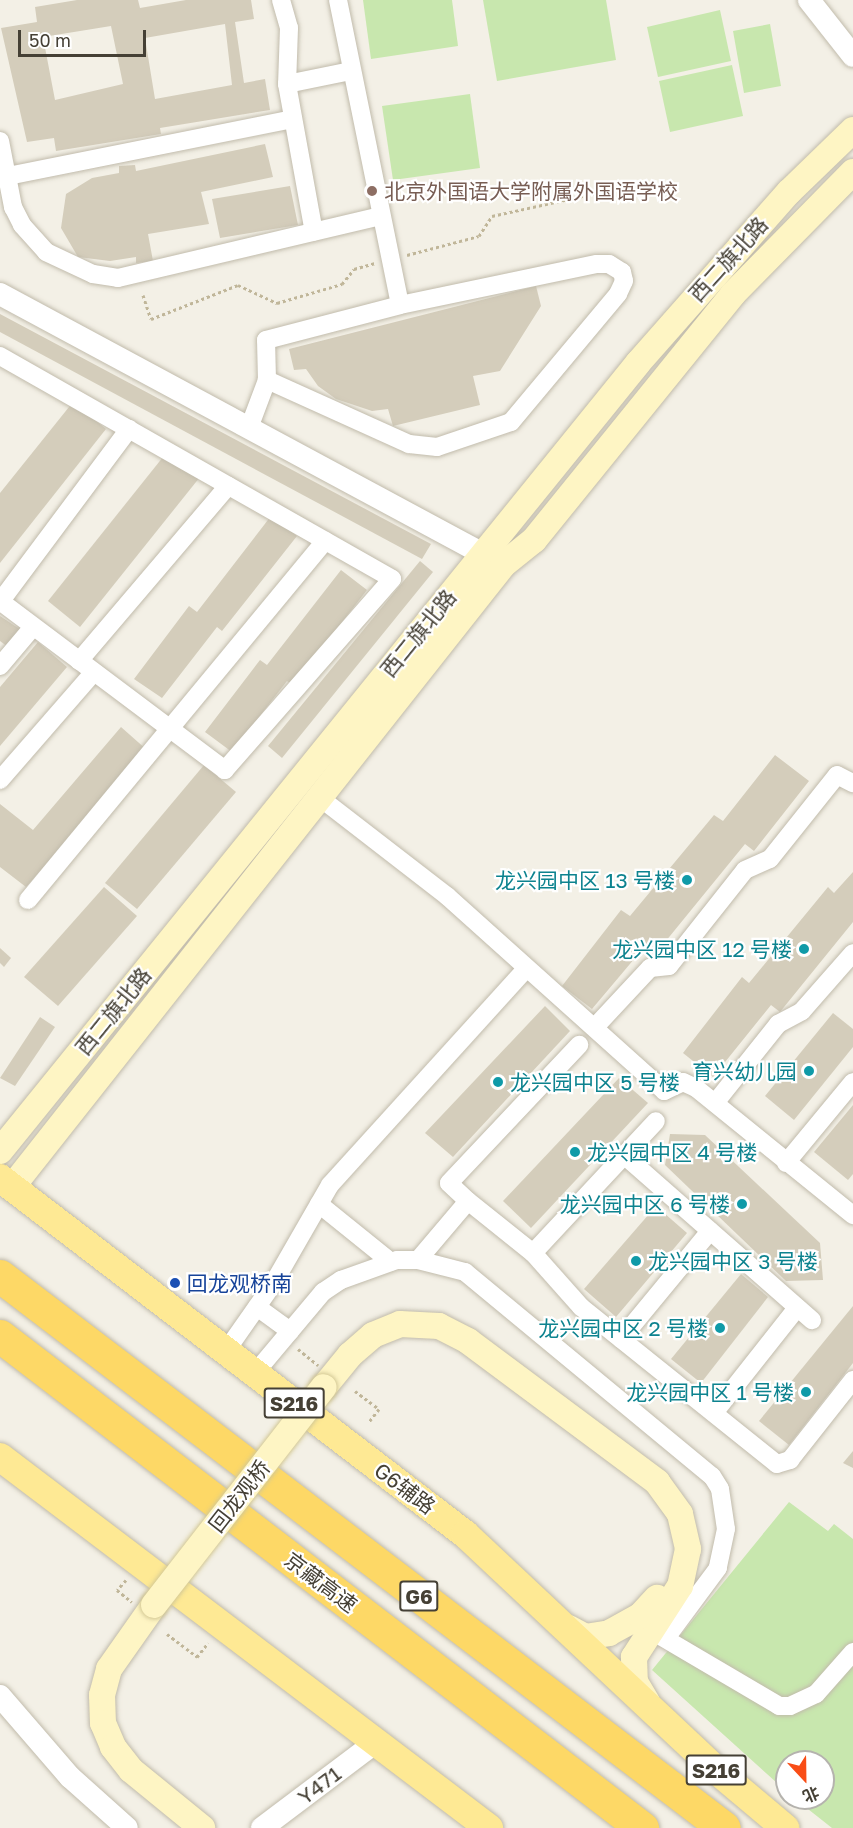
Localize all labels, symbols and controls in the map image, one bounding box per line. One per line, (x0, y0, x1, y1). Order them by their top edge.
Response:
scale bar (21, 18, 148, 56)
text: 50 m (29, 29, 71, 51)
place label: 北京外国语大学附属外国语学校 (384, 178, 678, 204)
marker: 北京外国语大学附属外国语学校 (365, 184, 379, 198)
street label: 西二旗北路 (684, 212, 772, 306)
street label: 西二旗北路 (375, 584, 461, 682)
place label: 龙兴园中区 13 号楼 (495, 867, 675, 893)
marker: 龙兴园中区 13 号楼 (680, 873, 694, 887)
place label: 龙兴园中区 12 号楼 (612, 936, 792, 962)
marker: 龙兴园中区 12 号楼 (797, 942, 811, 956)
street label: 西二旗北路 (70, 962, 156, 1060)
place label: 育兴幼儿园 (692, 1058, 797, 1084)
marker: 育兴幼儿园 (802, 1064, 816, 1078)
place label: 龙兴园中区 5 号楼 (510, 1069, 680, 1095)
marker: 龙兴园中区 5 号楼 (491, 1075, 505, 1089)
place label: 龙兴园中区 4 号楼 (587, 1139, 757, 1165)
marker: 龙兴园中区 4 号楼 (568, 1145, 582, 1159)
place label: 龙兴园中区 6 号楼 (560, 1191, 730, 1217)
marker: 龙兴园中区 6 号楼 (735, 1197, 749, 1211)
place label: 龙兴园中区 3 号楼 (648, 1248, 818, 1274)
marker: 龙兴园中区 3 号楼 (629, 1254, 643, 1268)
place label: 回龙观桥南 (187, 1270, 292, 1296)
marker: 回龙观桥南 (168, 1276, 182, 1290)
place label: 龙兴园中区 2 号楼 (538, 1315, 708, 1341)
marker: 龙兴园中区 2 号楼 (713, 1321, 727, 1335)
place label: 龙兴园中区 1 号楼 (626, 1379, 794, 1405)
marker: 龙兴园中区 1 号楼 (799, 1385, 813, 1399)
road number: S216 (262, 1386, 326, 1420)
street label: 回龙观桥 (203, 1455, 275, 1537)
street label: G6辅路 (370, 1457, 440, 1519)
street label: 京藏高速 (280, 1547, 362, 1617)
road number: G6 (398, 1579, 440, 1613)
north arrow (775, 1750, 835, 1810)
road number: S216 (684, 1753, 748, 1787)
street label: Y471 (292, 1761, 346, 1809)
text: 北 (800, 1783, 822, 1807)

